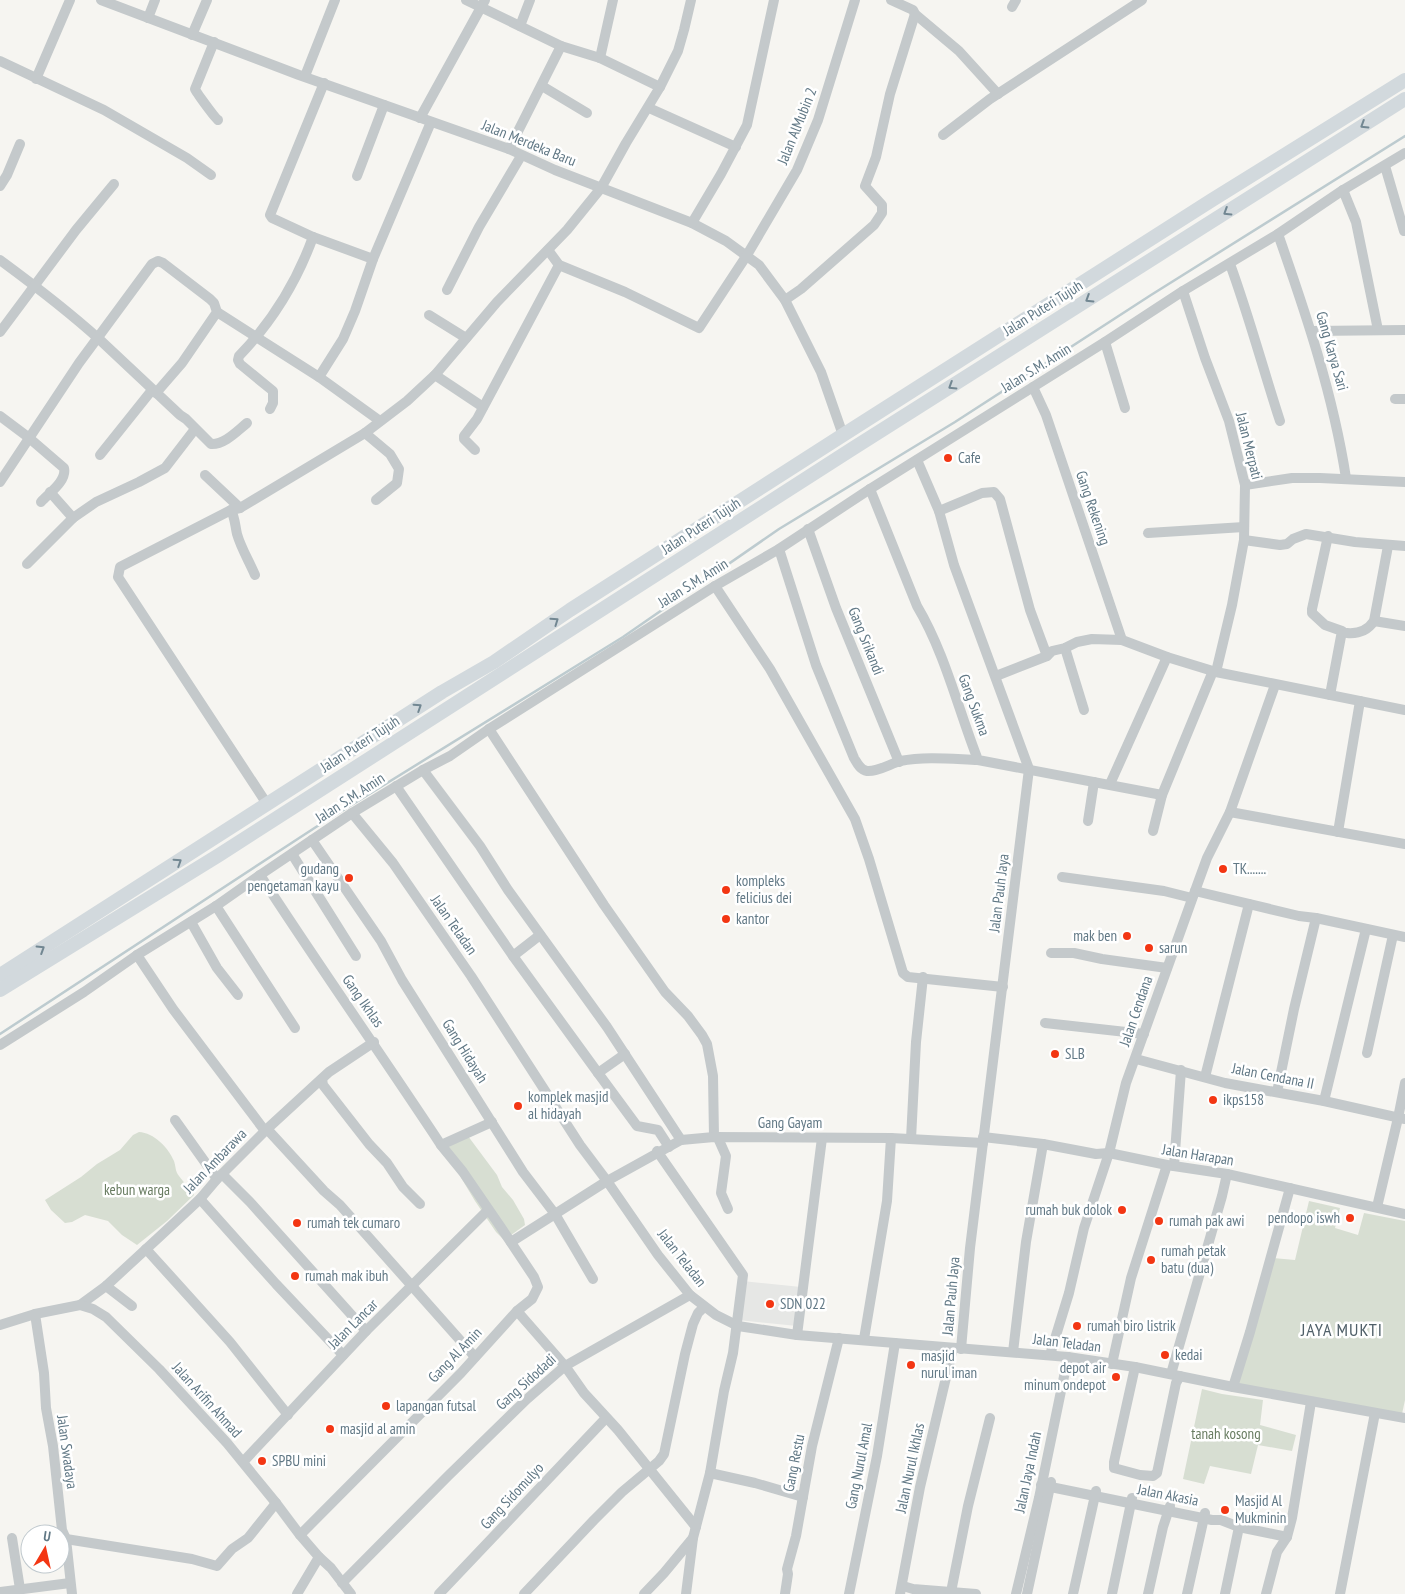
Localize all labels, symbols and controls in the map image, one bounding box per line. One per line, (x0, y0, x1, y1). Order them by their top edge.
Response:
street label: Jalan AlMubin 2 (772, 85, 821, 168)
street label: Jalan Merdeka Baru (478, 115, 579, 170)
one-way arrow (1360, 118, 1369, 128)
one-way arrow (1223, 205, 1232, 215)
street label: Jalan Puteri Tujuh (999, 276, 1086, 340)
one-way arrow (1086, 292, 1095, 302)
street label: Gang Karya Sari (1312, 309, 1353, 393)
street label: Jalan S.M. Amin (996, 339, 1074, 397)
one-way arrow (948, 379, 957, 389)
street label: Jalan Merpati (1232, 409, 1267, 481)
place label: Cafe (958, 448, 981, 467)
marker: Cafe (942, 452, 954, 464)
street label: Gang Rekening (1072, 468, 1115, 547)
street label: Jalan Puteri Tujuh (657, 493, 744, 559)
street label: Jalan S.M. Amin (653, 554, 731, 612)
street label: Gang Srikandi (844, 604, 889, 678)
one-way arrow (549, 618, 559, 627)
street label: Gang Sukma (955, 671, 994, 738)
one-way arrow (413, 704, 422, 714)
street label: Jalan Puteri Tujuh (316, 711, 403, 777)
street label: Jalan S.M. Amin (311, 768, 388, 828)
street label: Jalan Pauh Jaya (984, 853, 1013, 934)
one-way arrow (173, 858, 182, 868)
place label: gudang pengetaman kayu (247, 859, 339, 895)
place label: TK....... (1233, 859, 1266, 878)
marker: TK....... (1217, 863, 1229, 875)
place label: kompleks felicius dei (736, 871, 792, 907)
marker: gudang pengetaman kayu (343, 872, 355, 884)
marker: kompleks felicius dei (720, 884, 732, 896)
street label: Jalan Teladan (426, 890, 482, 958)
place label: kantor (736, 909, 770, 928)
marker: kantor (720, 913, 732, 925)
place label: mak ben (1073, 926, 1117, 945)
marker: mak ben (1121, 930, 1133, 942)
place label: sarun (1159, 938, 1187, 957)
marker: sarun (1143, 942, 1155, 954)
one-way arrow (36, 945, 45, 955)
street label: Gang Ikhlas (338, 971, 388, 1031)
street label: Jalan Cendana (1114, 973, 1156, 1049)
street label: Gang Hidayah (438, 1015, 492, 1086)
place label: SLB (1065, 1044, 1085, 1063)
marker: SLB (1049, 1048, 1061, 1060)
street label: Jalan Cendana II (1229, 1058, 1316, 1093)
place label: komplek masjid al hidayah (528, 1087, 609, 1123)
place label: ikps158 (1223, 1090, 1264, 1109)
marker: ikps158 (1207, 1094, 1219, 1106)
marker: komplek masjid al hidayah (512, 1100, 524, 1112)
street label: Gang Gayam (758, 1113, 822, 1132)
street label: Jalan Ambarawa (178, 1124, 250, 1198)
street label: Jalan Harapan (1160, 1139, 1235, 1170)
park label: kebun warga (104, 1180, 170, 1199)
place label: rumah buk dolok (1025, 1200, 1112, 1219)
marker: rumah buk dolok (1116, 1204, 1128, 1216)
place label: pendopo iswh (1268, 1208, 1340, 1227)
place label: rumah pak awi (1169, 1211, 1244, 1230)
marker: pendopo iswh (1344, 1212, 1356, 1224)
place label: rumah tek cumaro (307, 1213, 400, 1232)
marker: rumah pak awi (1153, 1215, 1165, 1227)
marker: rumah tek cumaro (291, 1217, 303, 1229)
street label: Jalan Teladan (653, 1224, 711, 1290)
place label: rumah petak batu (dua) (1161, 1241, 1226, 1277)
marker: rumah petak batu (dua) (1145, 1254, 1157, 1266)
street label: Jalan Pauh Jaya (938, 1256, 963, 1337)
place label: rumah mak ibuh (305, 1266, 388, 1285)
marker: rumah mak ibuh (289, 1270, 301, 1282)
street label: Jalan Lancar (323, 1294, 382, 1353)
place label: SDN 022 (780, 1294, 826, 1313)
marker: SDN 022 (764, 1298, 776, 1310)
place label: rumah biro listrik (1087, 1316, 1176, 1335)
district label: JAYA MUKTI (1300, 1318, 1383, 1341)
marker: rumah biro listrik (1071, 1320, 1083, 1332)
street label: Gang Al Amin (424, 1323, 486, 1386)
street label: Jalan Teladan (1031, 1329, 1102, 1356)
place label: kedai (1175, 1345, 1203, 1364)
place label: masjid nurul iman (921, 1346, 977, 1382)
marker: kedai (1159, 1349, 1171, 1361)
street label: Gang Sidodadi (492, 1350, 560, 1414)
street label: Jalan Arifin Ahmad (168, 1357, 246, 1441)
place label: depot air minum ondepot (1024, 1358, 1107, 1394)
marker: masjid nurul iman (905, 1359, 917, 1371)
marker: depot air minum ondepot (1110, 1371, 1122, 1383)
place label: lapangan futsal (396, 1396, 476, 1415)
marker: lapangan futsal (380, 1400, 392, 1412)
street label: Jalan Swadaya (53, 1413, 82, 1490)
place label: masjid al amin (340, 1419, 415, 1438)
street label: Gang Nurul Amal (841, 1421, 876, 1511)
street label: Jalan Nurul Ikhlas (891, 1421, 928, 1515)
marker: masjid al amin (324, 1423, 336, 1435)
park label: tanah kosong (1191, 1424, 1261, 1443)
street label: Jalan Jaya Indah (1009, 1430, 1045, 1515)
street label: Gang Restu (779, 1433, 808, 1493)
place label: SPBU mini (272, 1451, 326, 1470)
marker: SPBU mini (256, 1455, 268, 1467)
street label: Gang Sidomulyo (476, 1458, 547, 1533)
street label: Jalan Akasia (1135, 1479, 1200, 1510)
place label: Masjid Al Mukminin (1235, 1491, 1286, 1527)
marker: Masjid Al Mukminin (1219, 1504, 1231, 1516)
north arrow (20, 1524, 70, 1574)
text: U (42, 1527, 52, 1546)

